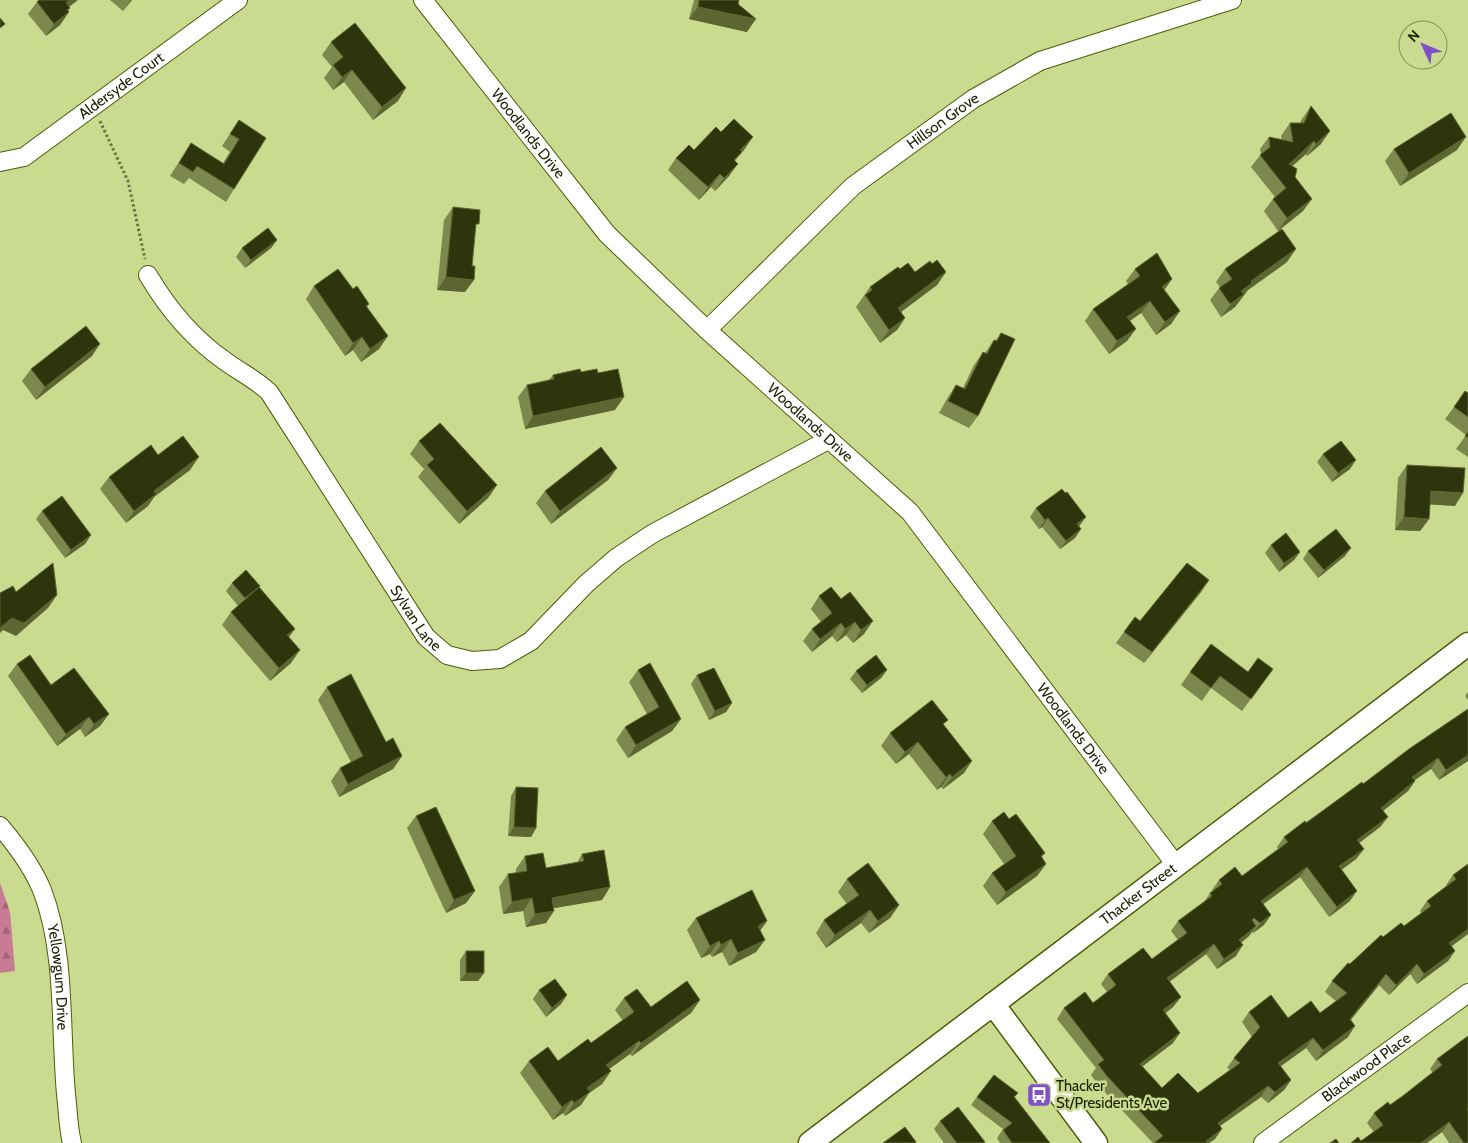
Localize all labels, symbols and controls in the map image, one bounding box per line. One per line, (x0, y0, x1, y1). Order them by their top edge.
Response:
north arrow (1398, 20, 1448, 70)
text: N (1404, 26, 1424, 46)
street label: Aldersyde Court (75, 48, 167, 123)
street label: Woodlands Drive (487, 85, 569, 182)
street label: Hillson Grove (903, 89, 982, 153)
street label: Woodlands Drive (764, 379, 857, 466)
street label: Sylvan Lane (386, 582, 445, 655)
street label: Woodlands Drive (1033, 679, 1113, 778)
street label: Thacker Street (1097, 859, 1180, 929)
street label: Yellowgum Drive (43, 921, 72, 1031)
street label: Blackwood Place (1318, 1029, 1415, 1106)
place label: Thacker St/Presidents Ave (1056, 1077, 1167, 1112)
bus stop icon: Thacker St/Presidents Ave (1026, 1082, 1052, 1108)

